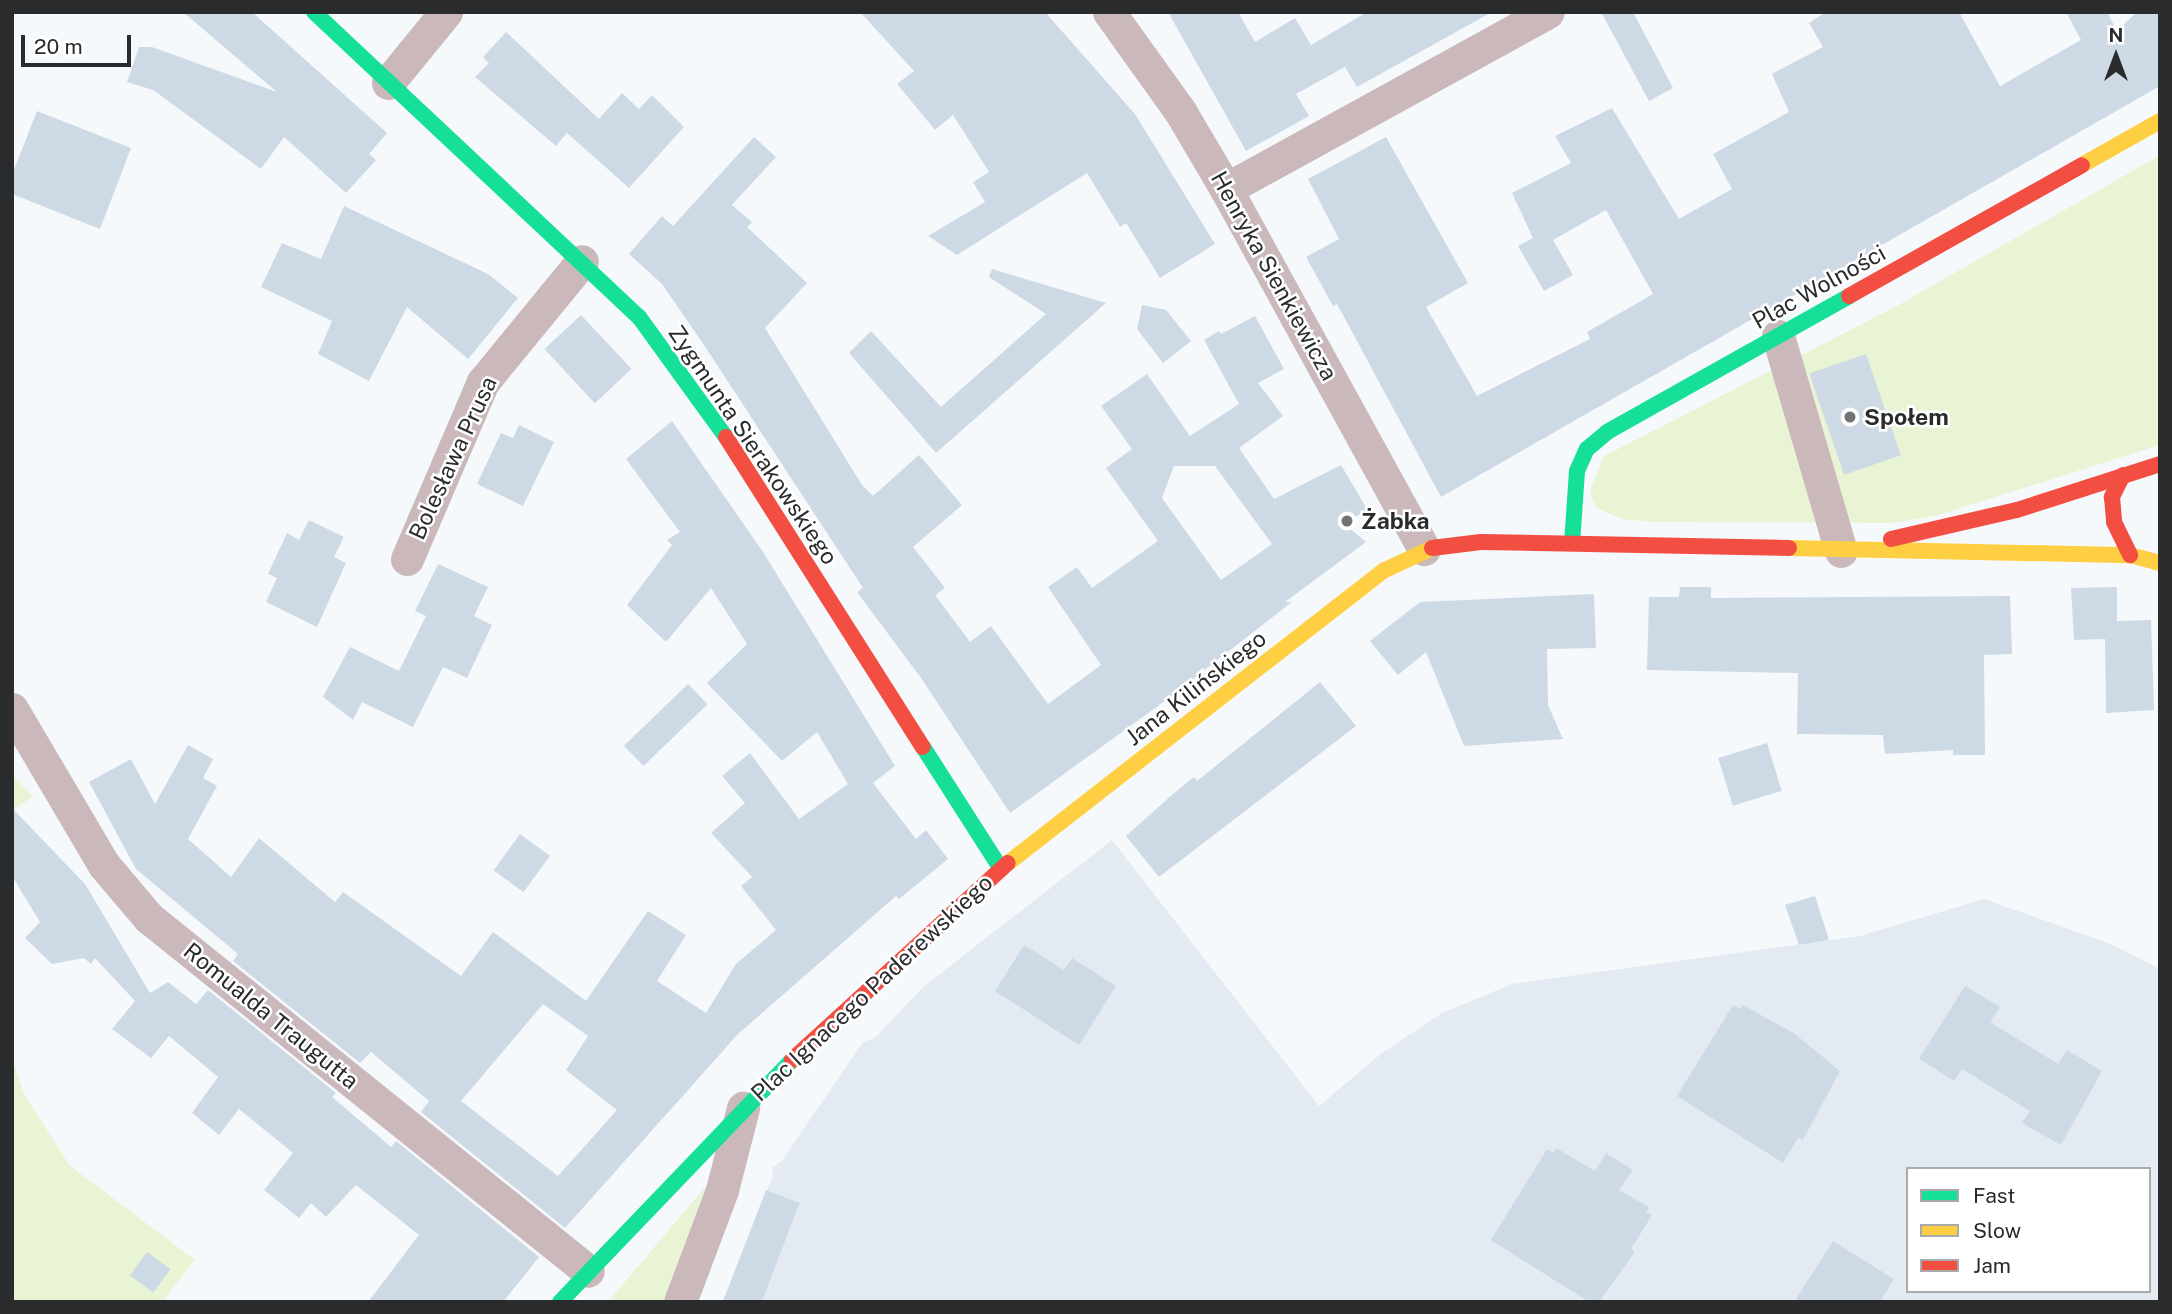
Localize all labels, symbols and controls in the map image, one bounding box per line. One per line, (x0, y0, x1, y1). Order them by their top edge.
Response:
scale bar (24, 21, 135, 65)
north arrow (2081, 21, 2151, 91)
text: N (2109, 24, 2123, 46)
text: 20 m (34, 34, 83, 59)
street label: Henryka Sienkiewicza (1205, 167, 1343, 385)
street label: Plac Wolności (1747, 239, 1891, 335)
street label: Zygmunta Sierakowskiego (663, 320, 843, 570)
street label: Bolesława Prusa (403, 372, 503, 544)
place label: Społem (1864, 403, 1949, 431)
marker: Społem (1842, 409, 1858, 425)
place label: Żabka (1361, 507, 1430, 535)
marker: Żabka (1339, 513, 1355, 529)
street label: Jana Kilińskiego (1120, 625, 1272, 751)
street label: Plac Ignacego Paderewskiego (745, 869, 999, 1107)
street label: Romualda Traugutta (178, 937, 364, 1095)
legend (1906, 1167, 2151, 1293)
text: Fast (1973, 1183, 2015, 1208)
text: Slow (1973, 1218, 2021, 1243)
text: Jam (1973, 1253, 2011, 1278)

